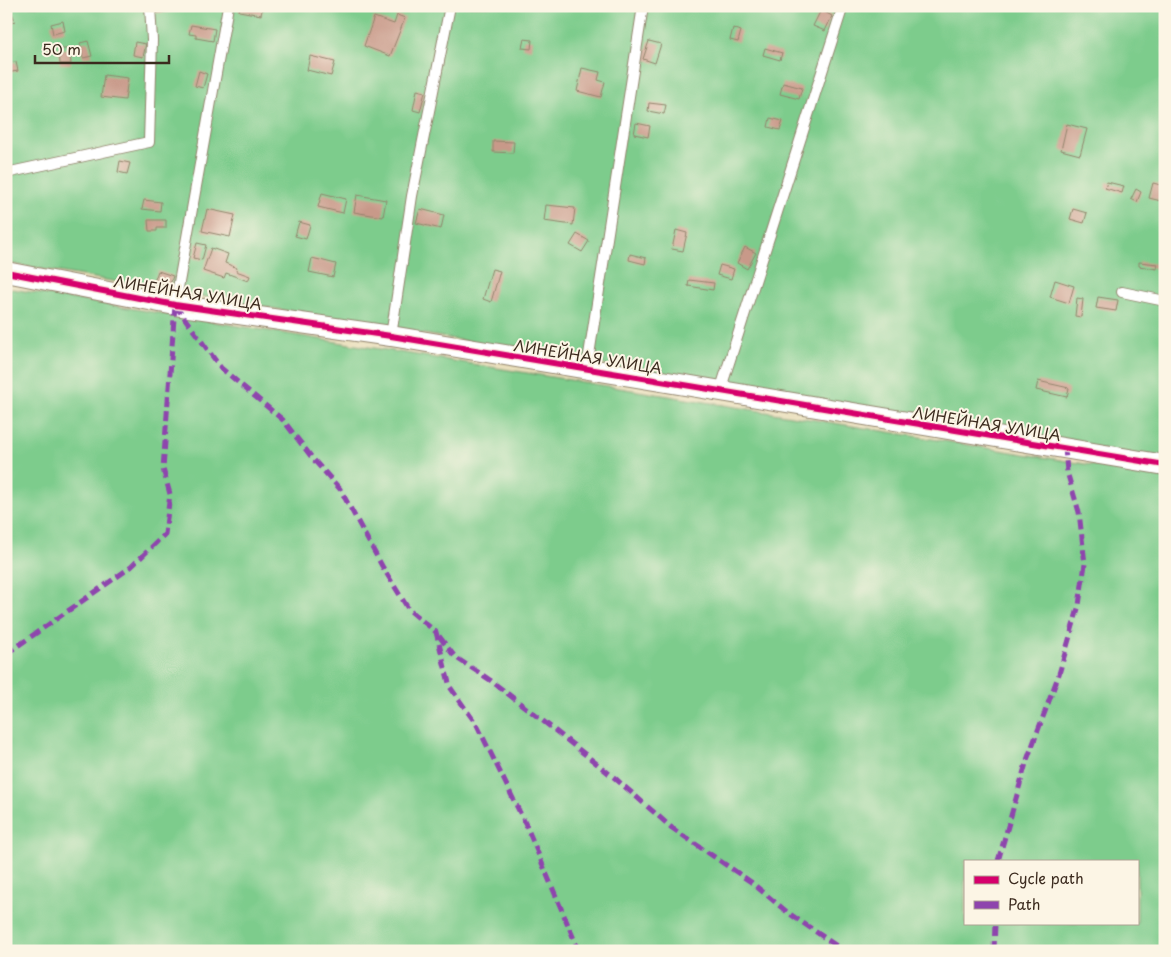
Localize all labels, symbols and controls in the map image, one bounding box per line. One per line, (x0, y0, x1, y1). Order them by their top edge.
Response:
scale bar (35, 32, 169, 64)
text: 50 m (42, 37, 81, 60)
street label: ЛИНЕЙНАЯ УЛИЦА (112, 269, 264, 315)
street label: ЛИНЕЙНАЯ УЛИЦА (512, 333, 664, 379)
street label: ЛИНЕЙНАЯ УЛИЦА (911, 400, 1063, 446)
legend (964, 860, 1138, 924)
text: Cycle path (1008, 866, 1084, 889)
text: Path (1008, 892, 1040, 915)

